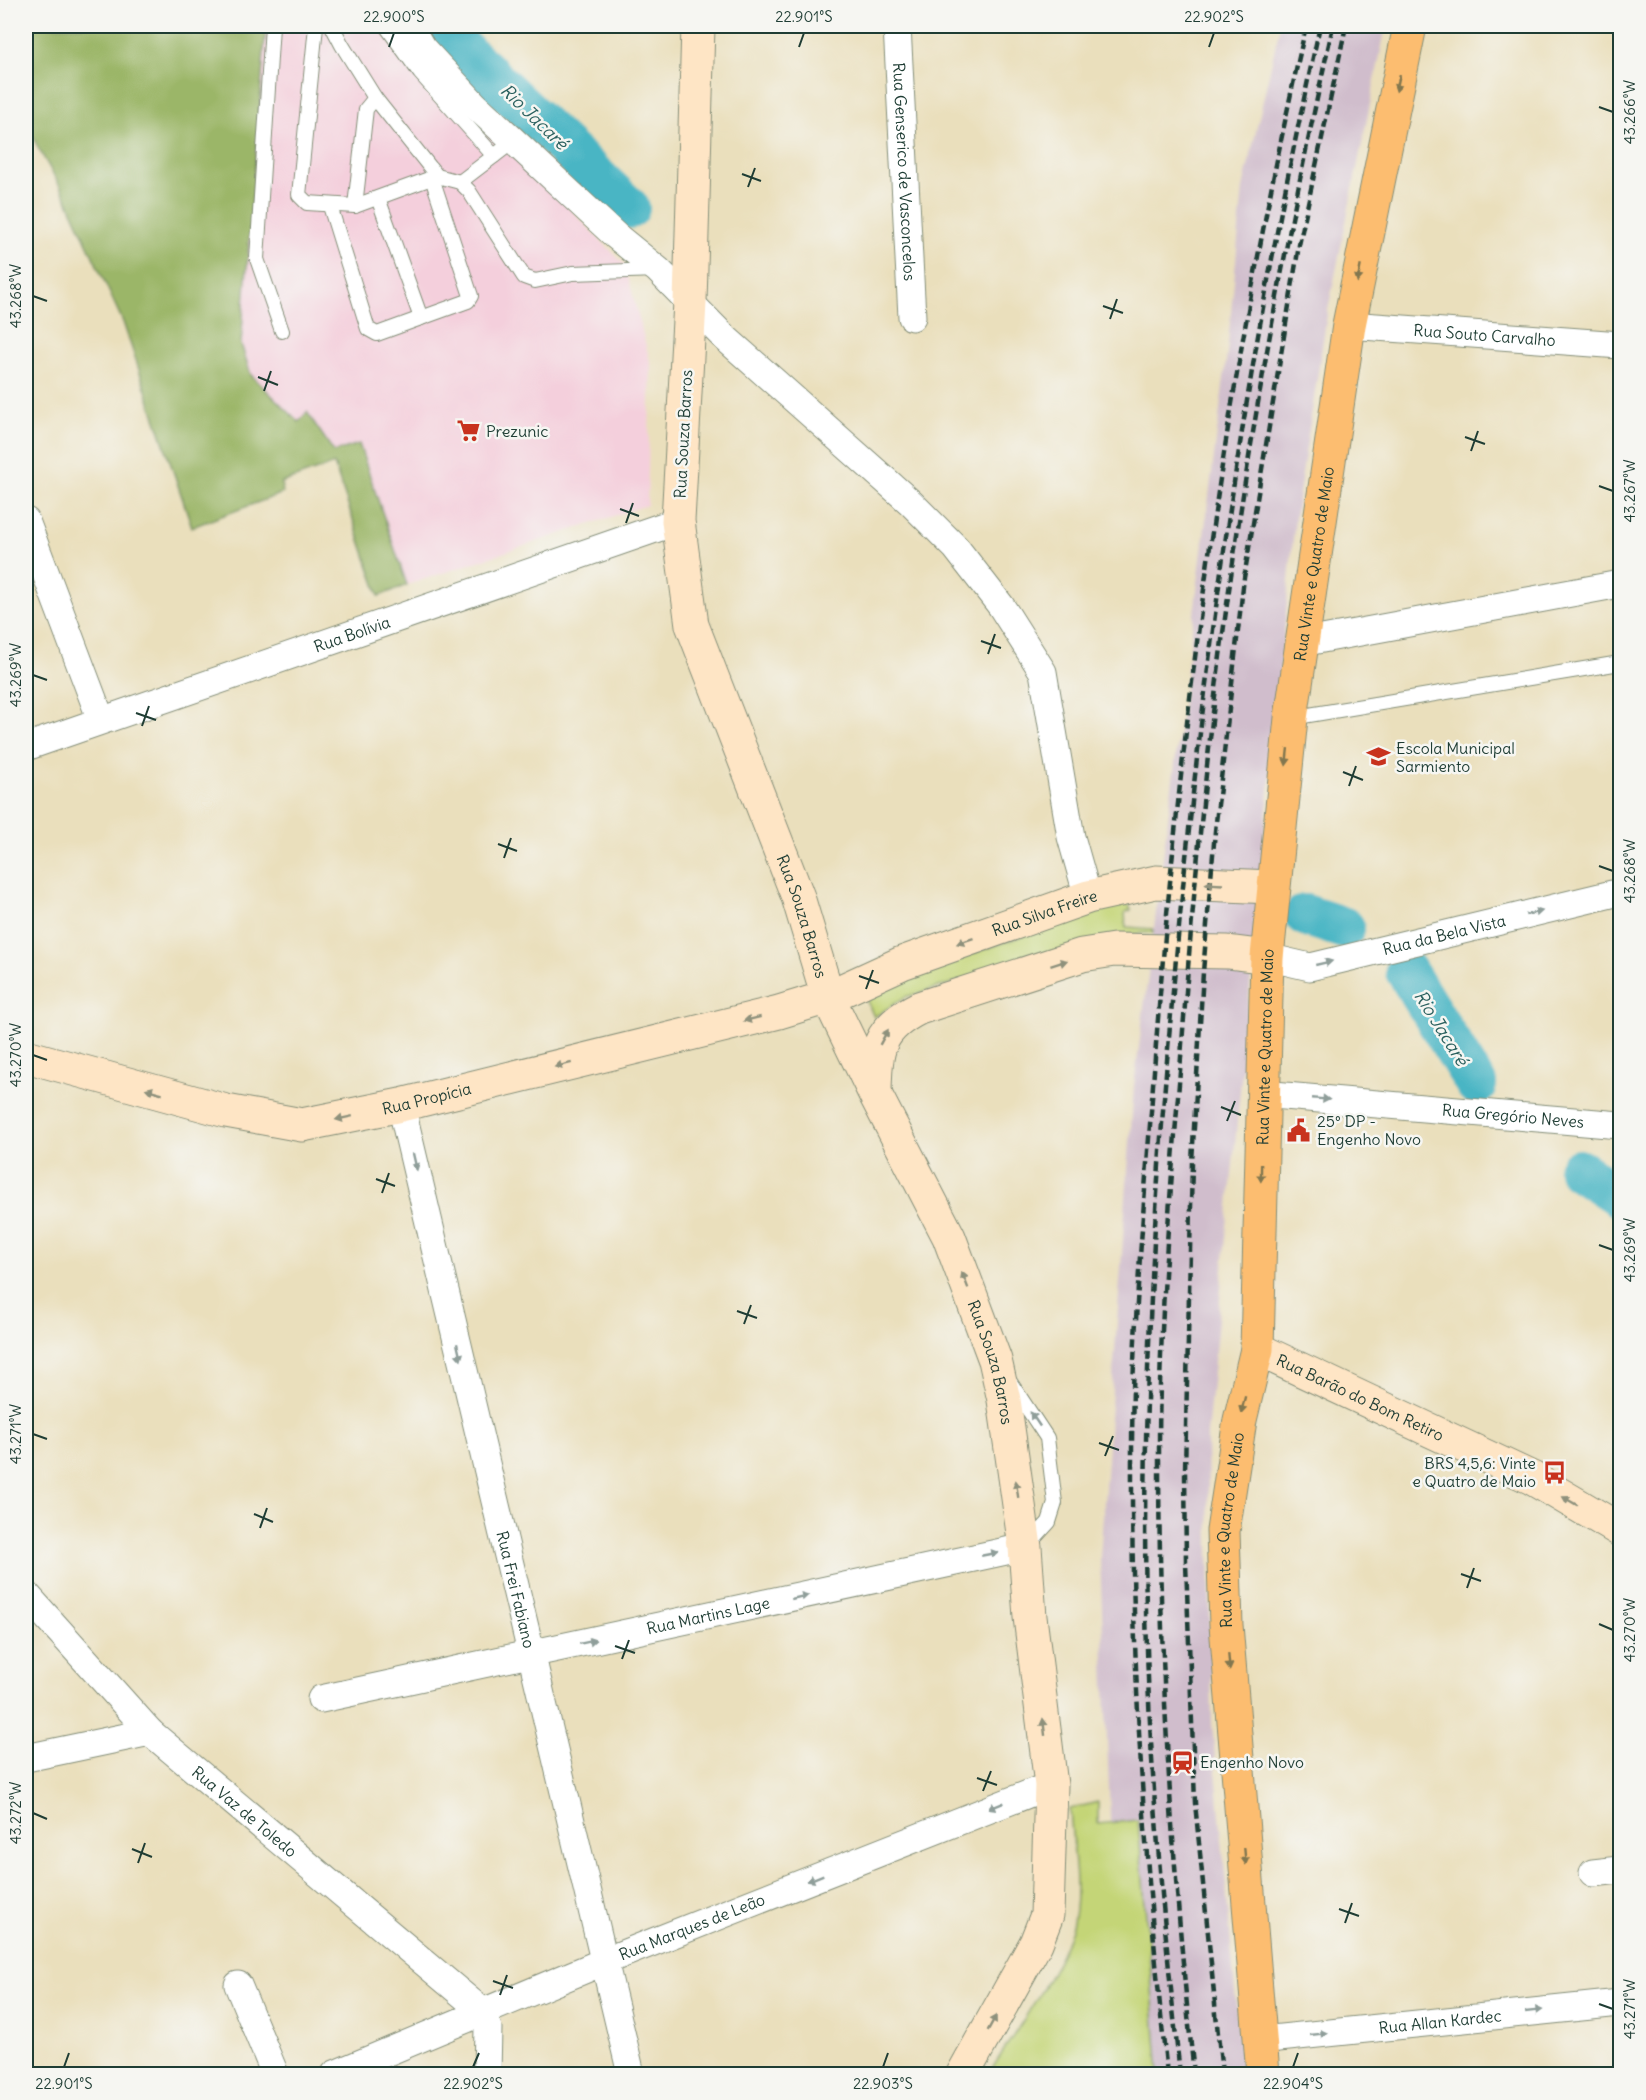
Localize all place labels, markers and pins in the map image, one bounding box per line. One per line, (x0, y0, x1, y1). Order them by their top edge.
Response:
supermarket icon: Prezunic (455, 418, 481, 444)
place label: Prezunic (486, 421, 548, 441)
place label: Escola Municipal Sarmiento (1396, 738, 1515, 776)
school or university icon: Escola Municipal Sarmiento (1365, 744, 1391, 770)
place label: 25º DP - Engenho Novo (1317, 1111, 1421, 1149)
public building icon: 25º DP - Engenho Novo (1286, 1117, 1312, 1143)
place label: BRS 4,5,6: Vinte e Quatro de Maio (1412, 1453, 1536, 1491)
bus stop icon: BRS 4,5,6: Vinte e Quatro de Maio (1541, 1459, 1567, 1485)
station icon: Engenho Novo (1169, 1749, 1195, 1775)
place label: Engenho Novo (1200, 1752, 1304, 1772)

